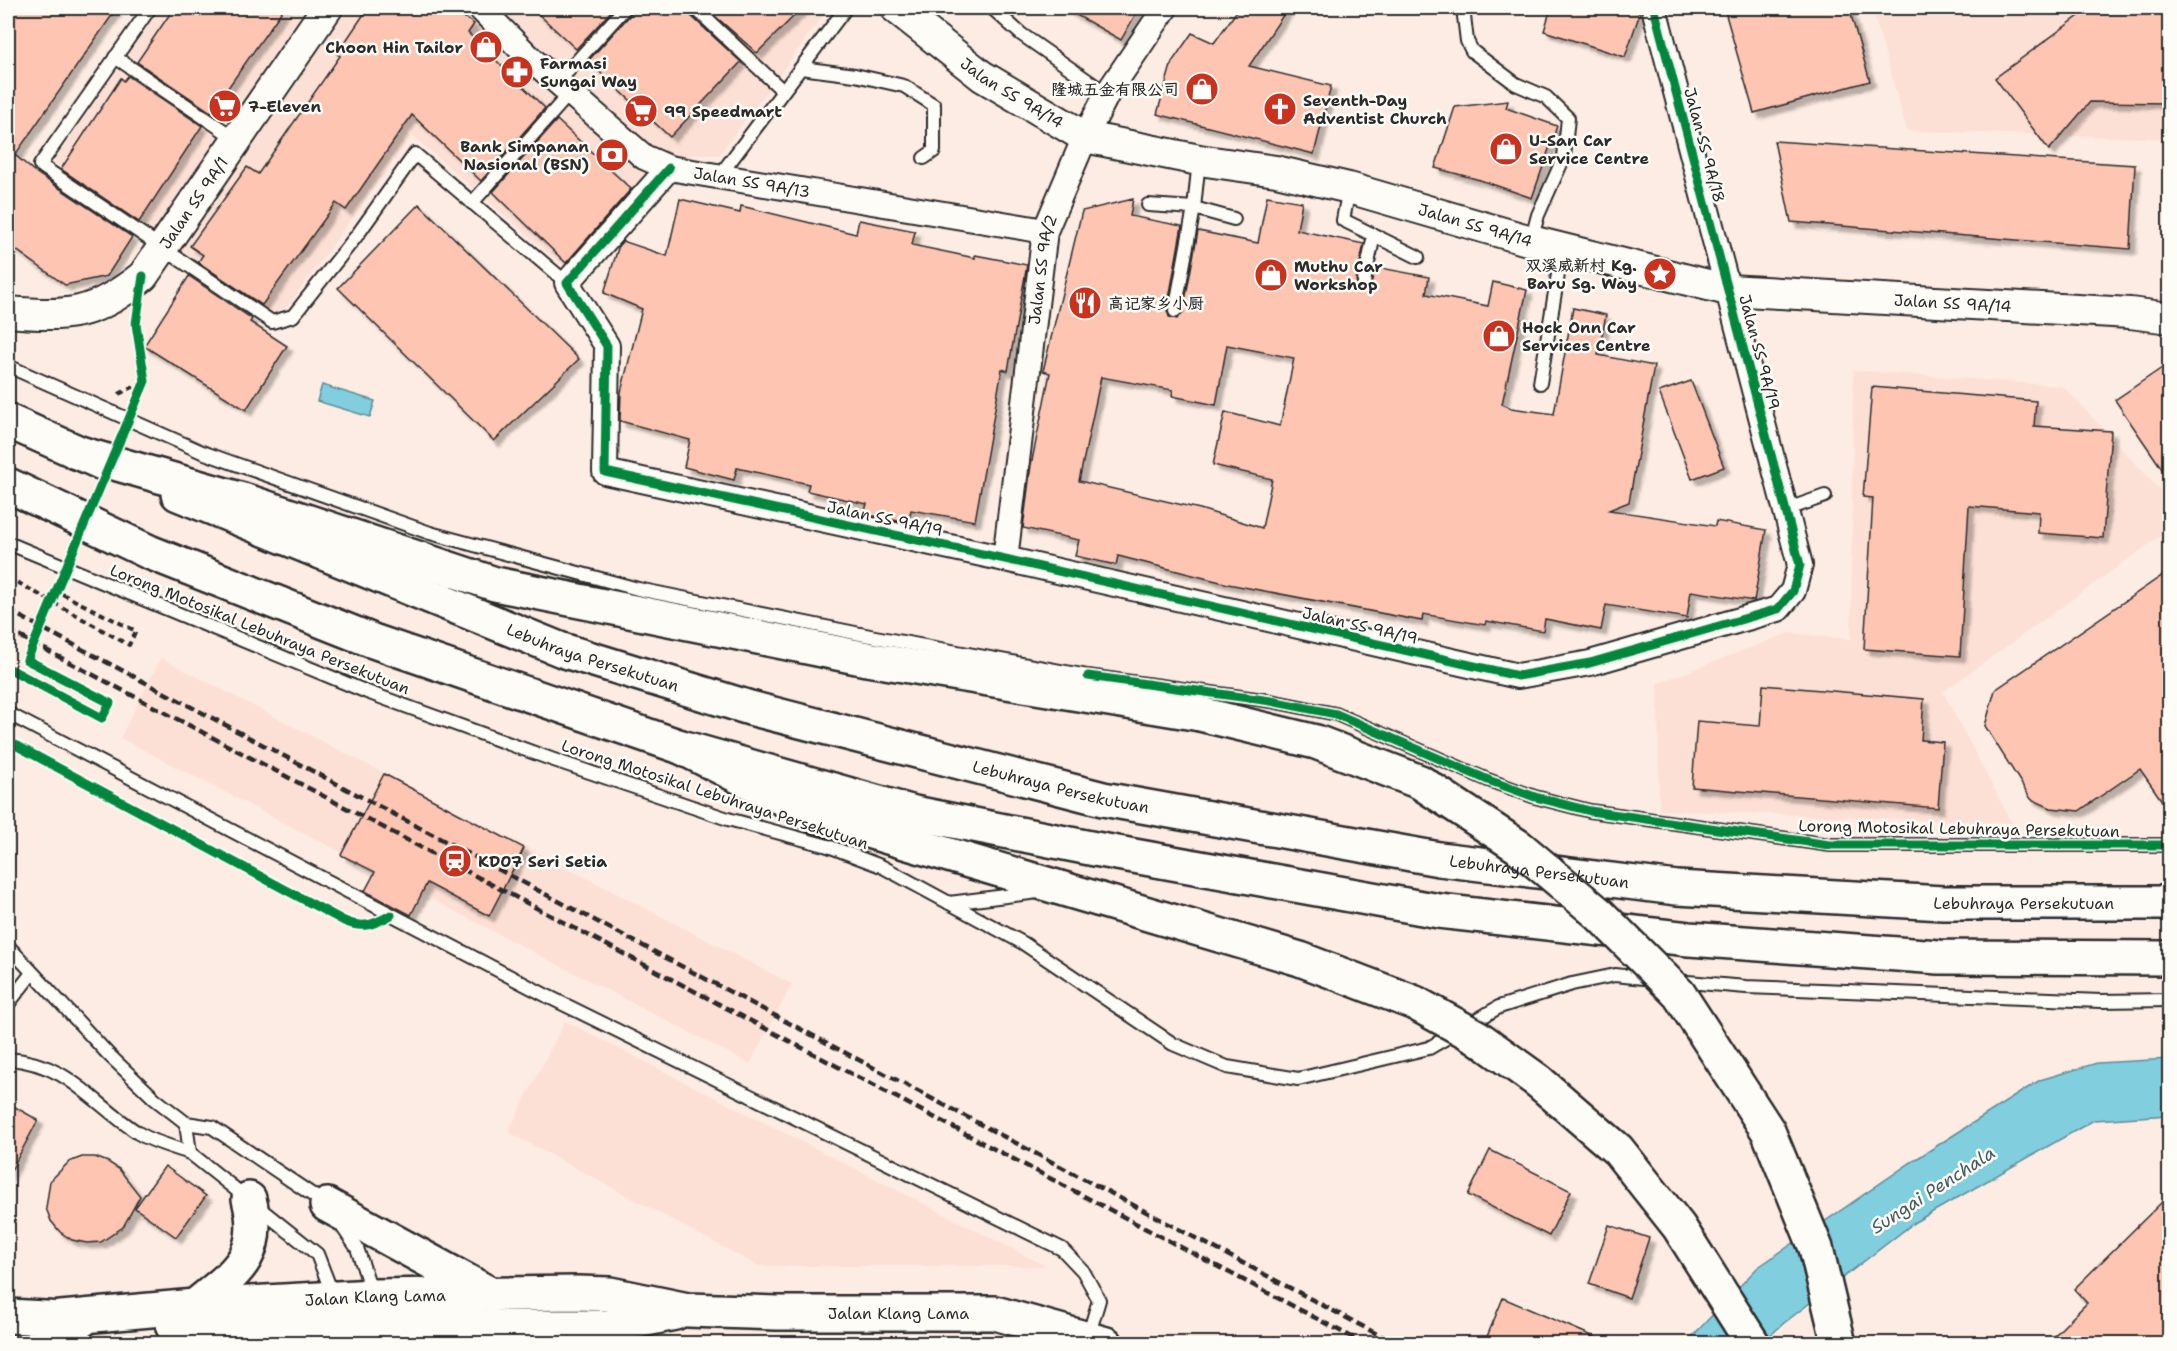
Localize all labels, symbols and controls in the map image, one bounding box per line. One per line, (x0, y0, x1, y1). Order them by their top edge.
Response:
shop icon: Choon Hin Tailor (468, 29, 504, 65)
place label: Choon Hin Tailor (325, 37, 463, 58)
place label: Farmasi Sungai Way (540, 53, 637, 92)
street label: Jalan SS 9A/14 (956, 53, 1067, 133)
pharmacy icon: Farmasi Sungai Way (499, 54, 535, 90)
shop icon: 隆城五金有限公司 (1184, 71, 1220, 107)
place label: 隆城五金有限公司 (1051, 79, 1179, 100)
street label: Jalan SS 9A/18 (1679, 85, 1730, 205)
supermarket icon: 7-Eleven (207, 88, 243, 124)
place label: Seventh-Day Adventist Church (1303, 90, 1447, 129)
church icon: Seventh-Day Adventist Church (1262, 91, 1298, 127)
supermarket icon: 99 Speedmart (623, 93, 659, 129)
place label: 7-Eleven (248, 96, 321, 117)
place label: 99 Speedmart (664, 101, 782, 122)
place label: U-San Car Service Centre (1529, 130, 1649, 169)
shop icon: U-San Car Service Centre (1488, 131, 1524, 167)
place label: Bank Simpanan Nasional (BSN) (460, 136, 589, 175)
bank icon: Bank Simpanan Nasional (BSN) (594, 137, 630, 173)
street label: Jalan SS 9A/1 (155, 153, 233, 253)
street label: Jalan SS 9A/13 (692, 162, 812, 202)
street label: Jalan SS 9A/14 (1416, 199, 1535, 252)
street label: Jalan SS 9A/2 (1024, 211, 1062, 326)
place label: 双溪威新村 Kg. Baru Sg. Way (1526, 255, 1637, 294)
place label: Muthu Car Workshop (1294, 256, 1383, 295)
place icon: 双溪威新村 Kg. Baru Sg. Way (1642, 256, 1678, 292)
shop icon: Muthu Car Workshop (1253, 257, 1289, 293)
restaurant icon: 高记家乡小厨 (1067, 285, 1103, 321)
street label: Jalan SS 9A/14 (1893, 290, 2012, 317)
street label: Jalan SS 9A/19 (1734, 292, 1785, 412)
place label: 高记家乡小厨 (1108, 293, 1204, 314)
place label: Hock Onn Car Services Centre (1522, 317, 1651, 356)
shop icon: Hock Onn Car Services Centre (1481, 318, 1517, 354)
street label: Jalan SS 9A/19 (825, 496, 945, 541)
street label: Lorong Motosikal Lebuhraya Persekutuan (107, 560, 413, 699)
street label: Jalan SS 9A/19 (1300, 602, 1420, 649)
street label: Lebuhraya Persekutuan (503, 619, 682, 697)
street label: Lorong Motosikal Lebuhraya Persekutuan (559, 735, 871, 854)
street label: Lebuhraya Persekutuan (970, 756, 1151, 818)
street label: Lorong Motosikal Lebuhraya Persekutuan (1798, 815, 2120, 842)
station icon: KD07 Seri Setia (437, 843, 473, 879)
street label: Lebuhraya Persekutuan (1448, 850, 1630, 893)
place label: KD07 Seri Setia (478, 851, 607, 872)
street label: Lebuhraya Persekutuan (1933, 892, 2114, 914)
water label: Sungai Penchala (1866, 1141, 2000, 1239)
street label: Jalan Klang Lama (304, 1285, 446, 1311)
street label: Jalan Klang Lama (828, 1303, 969, 1324)

